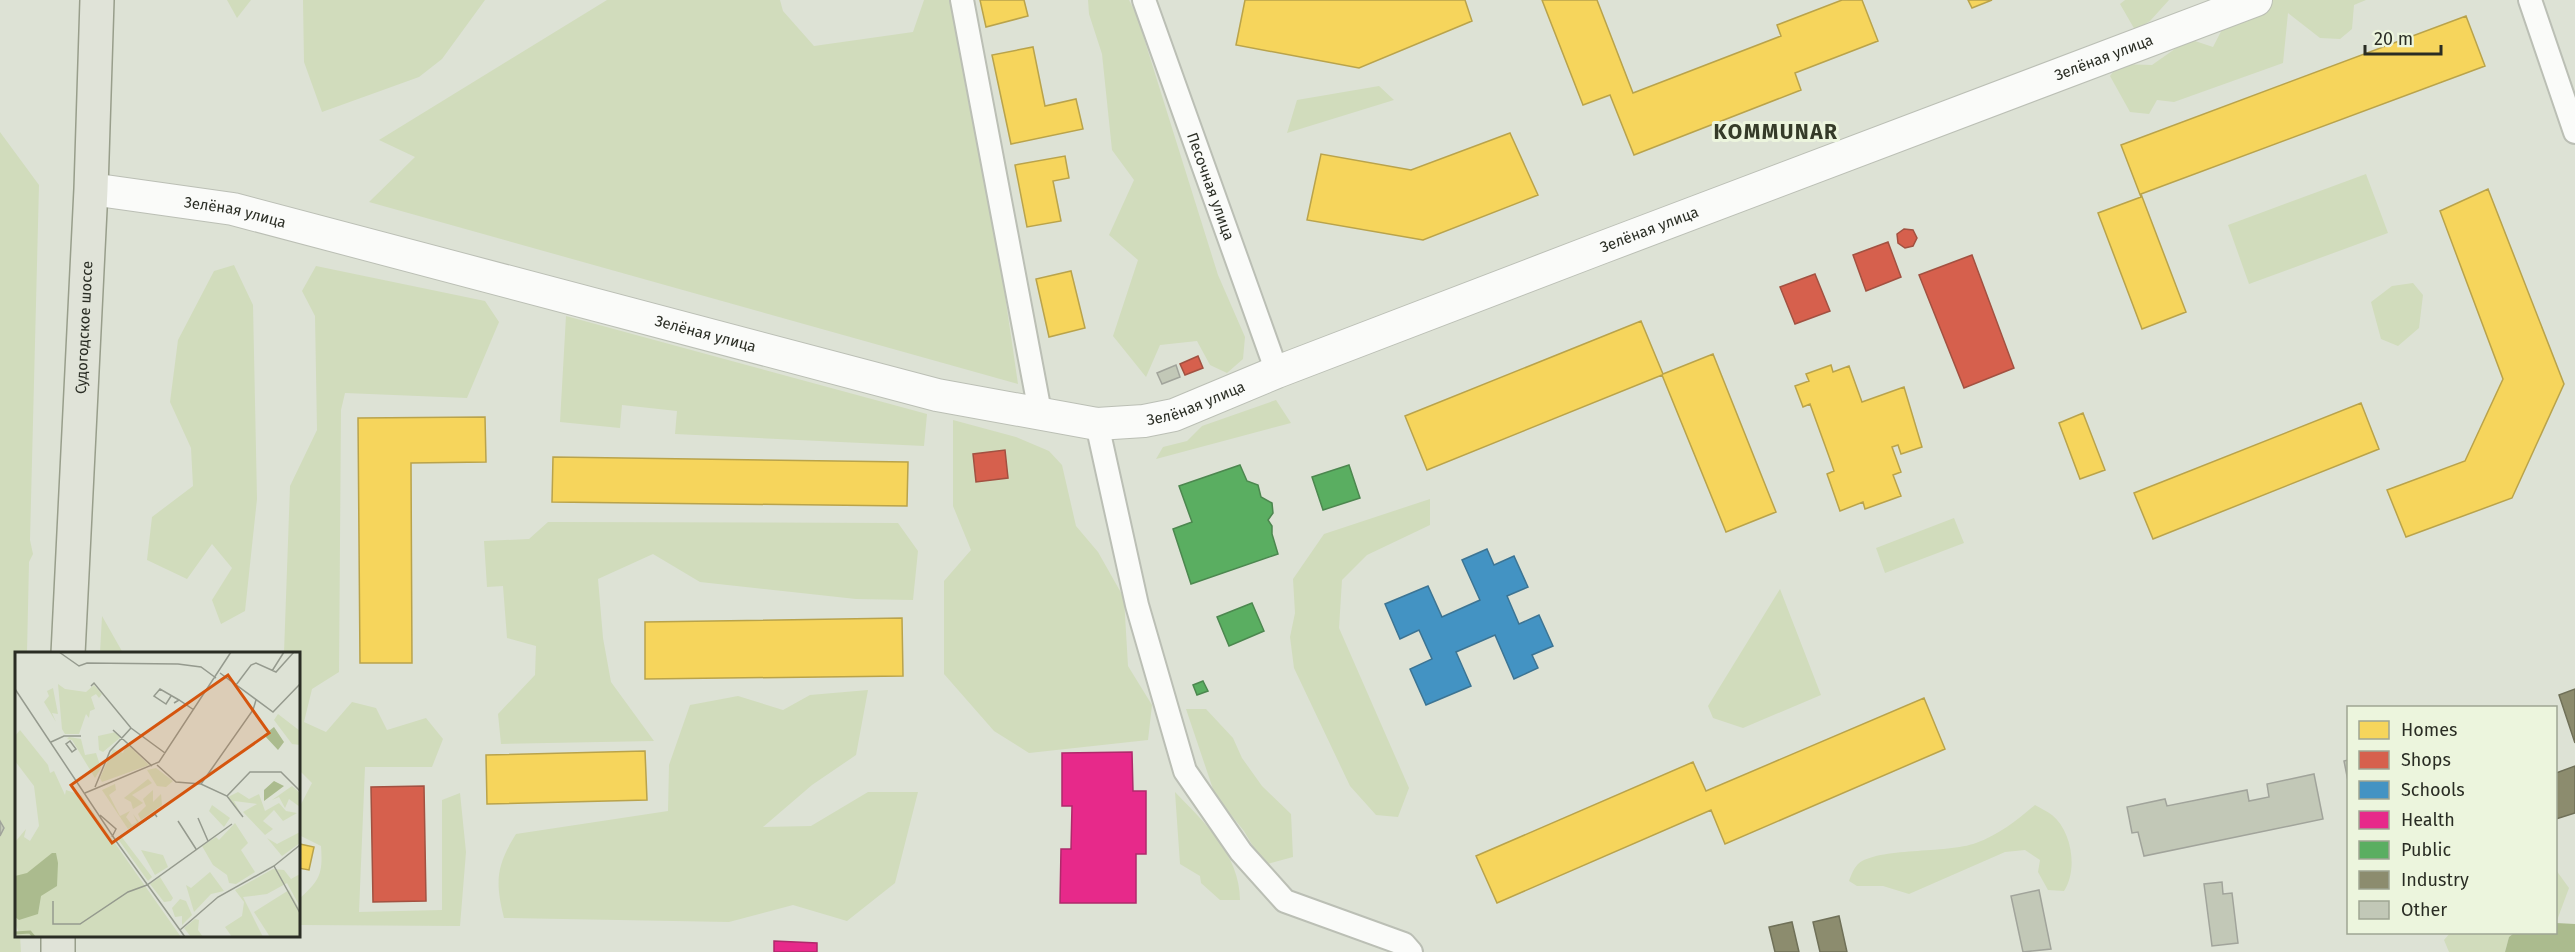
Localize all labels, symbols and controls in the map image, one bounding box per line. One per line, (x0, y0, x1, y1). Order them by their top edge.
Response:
scale bar (2365, 18, 2442, 56)
text: 20 m (2374, 28, 2413, 50)
street label: Зелёная улица (2052, 31, 2156, 84)
district label: KOMMUNAR (1713, 119, 1839, 145)
street label: Песочная улица (1183, 130, 1238, 243)
street label: Зелёная улица (183, 193, 288, 232)
street label: Зелёная улица (1597, 203, 1701, 256)
street label: Судогодское шоссе (72, 260, 96, 394)
street label: Зелёная улица (653, 312, 758, 356)
street label: Зелёная улица (1145, 377, 1248, 429)
inset map (15, 652, 300, 937)
legend (2347, 706, 2557, 934)
text: Homes (2401, 719, 2457, 741)
text: Shops (2401, 749, 2451, 771)
text: Schools (2401, 779, 2465, 801)
text: Health (2401, 809, 2455, 831)
text: Public (2401, 839, 2451, 861)
text: Industry (2401, 869, 2469, 891)
text: Other (2401, 899, 2447, 921)

